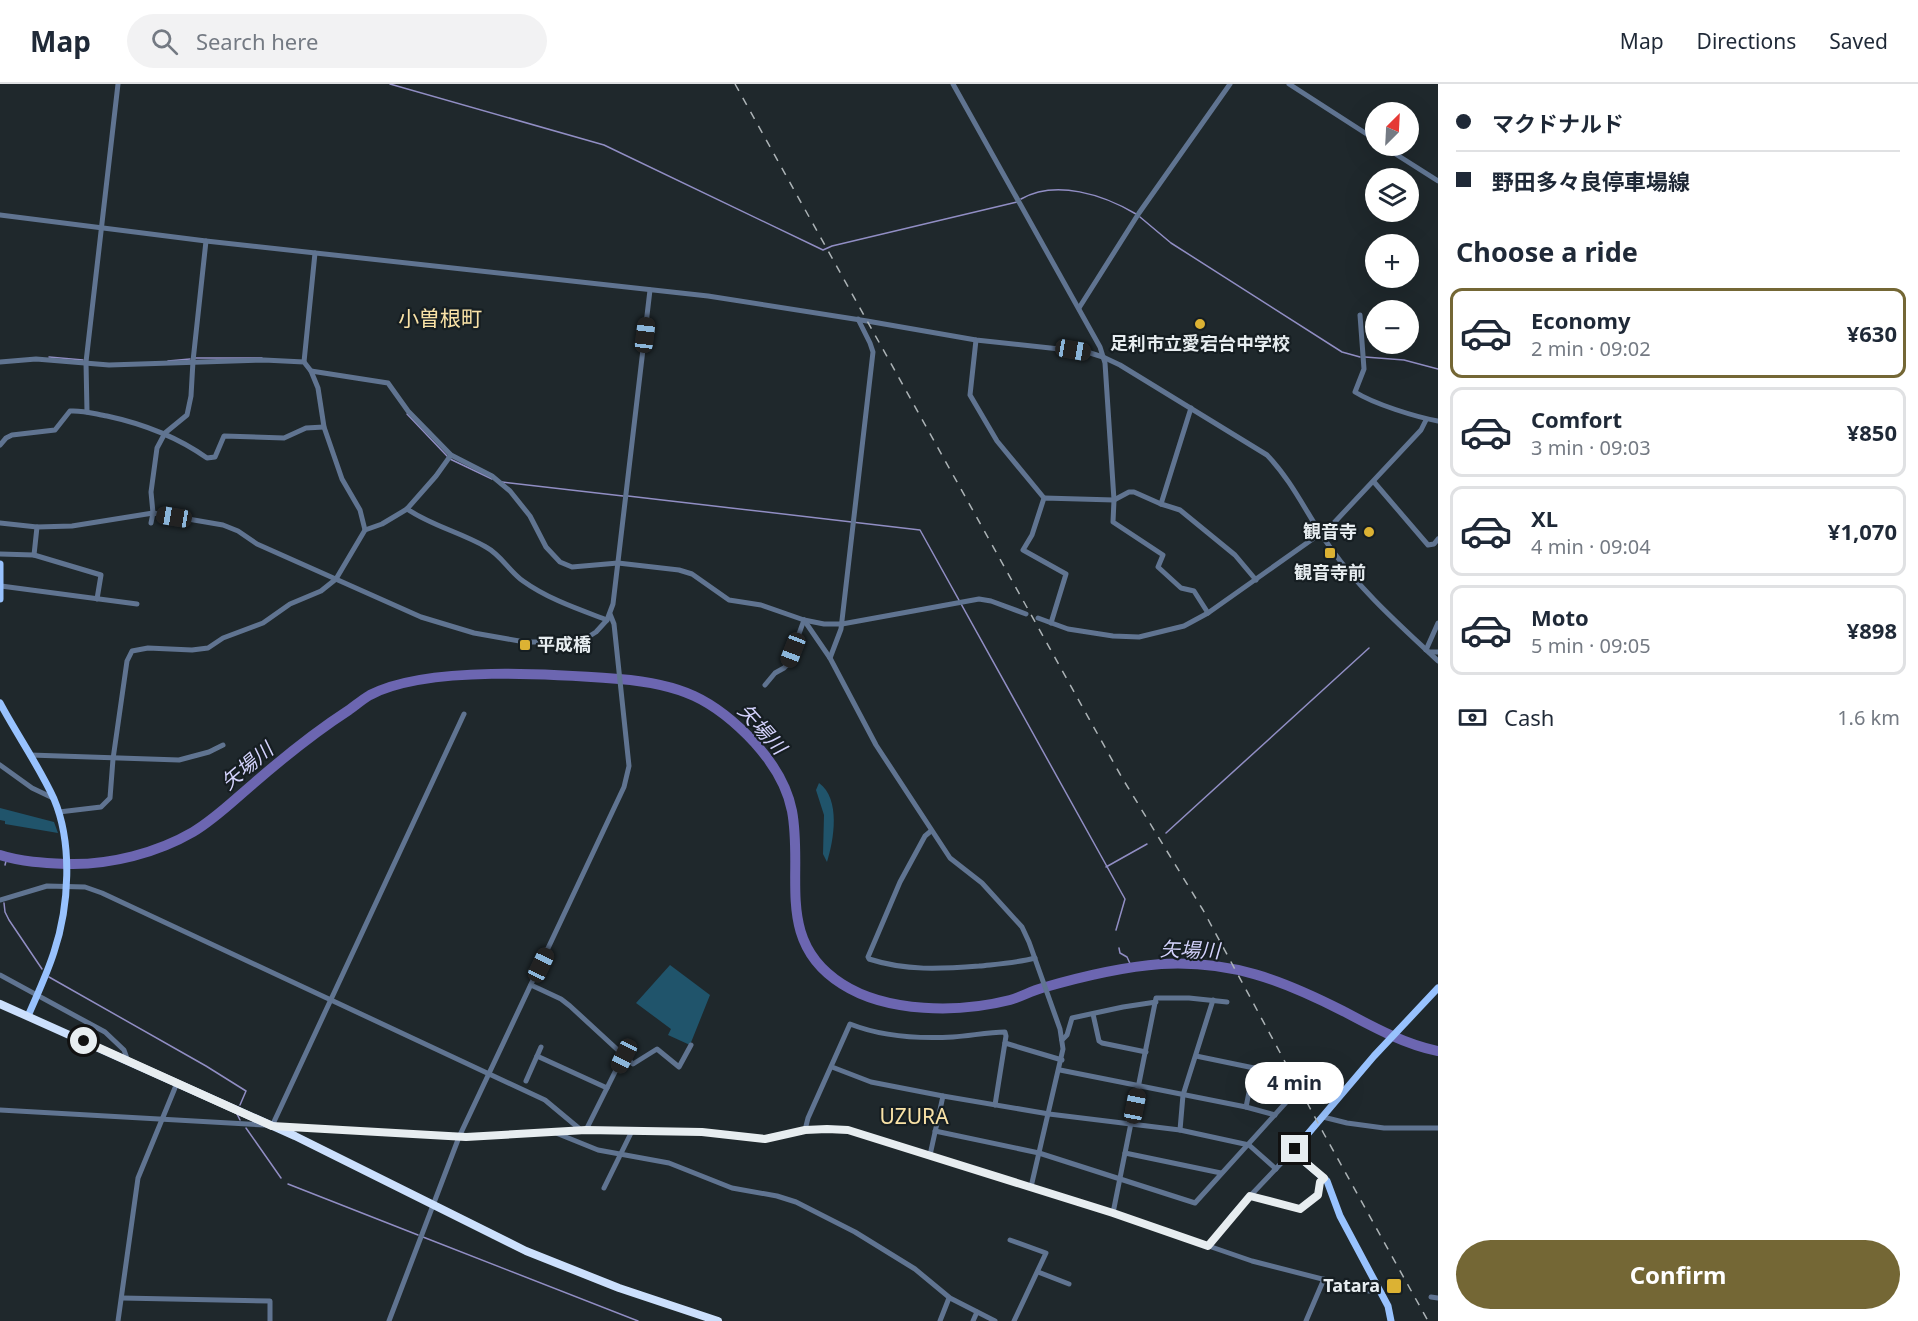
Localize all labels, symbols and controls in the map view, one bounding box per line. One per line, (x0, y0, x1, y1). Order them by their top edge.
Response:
search box (127, 14, 547, 68)
text: Map (30, 22, 91, 60)
icon: search (148, 25, 181, 58)
text: Search here (196, 26, 318, 56)
text: Map (1620, 27, 1664, 55)
text: Directions (1697, 27, 1796, 55)
text: Saved (1829, 27, 1888, 55)
north arrow (1365, 102, 1419, 156)
map controls (1365, 102, 1419, 354)
text: マクドナルド (1492, 108, 1624, 138)
text: 野田多々良停車場線 (1492, 166, 1690, 196)
button: layers (1365, 168, 1419, 222)
text: Choose a ride (1456, 233, 1638, 270)
button: + (1365, 234, 1419, 288)
button: − (1365, 300, 1419, 354)
district label: 小曽根町 (398, 304, 482, 332)
text: Economy (1531, 305, 1630, 335)
icon: car (1459, 306, 1513, 360)
car (634, 316, 656, 354)
marker: 足利市立愛宕台中学校 (1193, 317, 1207, 331)
text: ¥630 (1847, 318, 1897, 348)
place label: 足利市立愛宕台中学校 (1110, 331, 1290, 355)
text: 2 min · 09:02 (1531, 335, 1651, 362)
car (1054, 338, 1092, 362)
text: Comfort (1531, 404, 1622, 434)
icon: car (1459, 405, 1513, 459)
text: ¥850 (1847, 417, 1897, 447)
text: 3 min · 09:03 (1531, 434, 1651, 461)
text: XL (1531, 503, 1558, 533)
icon: car (1459, 504, 1513, 558)
car (155, 505, 193, 529)
text: ¥1,070 (1828, 516, 1897, 546)
place label: 観音寺 (1303, 519, 1357, 543)
marker: 観音寺 (1362, 525, 1376, 539)
text: 4 min · 09:04 (1531, 533, 1651, 560)
marker: 観音寺前 (1323, 546, 1337, 560)
place label: 観音寺前 (1294, 560, 1366, 584)
text: Moto (1531, 602, 1589, 632)
icon: car (1459, 603, 1513, 657)
text: ¥898 (1847, 615, 1897, 645)
car (778, 630, 808, 670)
place label: 平成橋 (537, 632, 591, 656)
text: 5 min · 09:05 (1531, 632, 1651, 659)
marker: 平成橋 (518, 638, 532, 652)
water label: 矢場川 (732, 697, 794, 761)
icon: cash (1456, 701, 1489, 734)
text: Cash (1504, 702, 1554, 732)
text: 1.6 km (1837, 704, 1900, 731)
water label: 矢場川 (215, 735, 280, 795)
water label: 矢場川 (1160, 935, 1222, 964)
car (525, 945, 557, 985)
route start (70, 1027, 97, 1054)
car (608, 1036, 640, 1076)
callout: 4 min (1246, 1062, 1344, 1104)
text: 4 min (1267, 1069, 1322, 1096)
car (1123, 1087, 1147, 1125)
district label: UZURA (879, 1102, 949, 1130)
route end (1281, 1135, 1308, 1162)
button: Confirm (1456, 1240, 1900, 1309)
place label: Tatara (1323, 1273, 1380, 1297)
marker: Tatara (1385, 1277, 1403, 1295)

